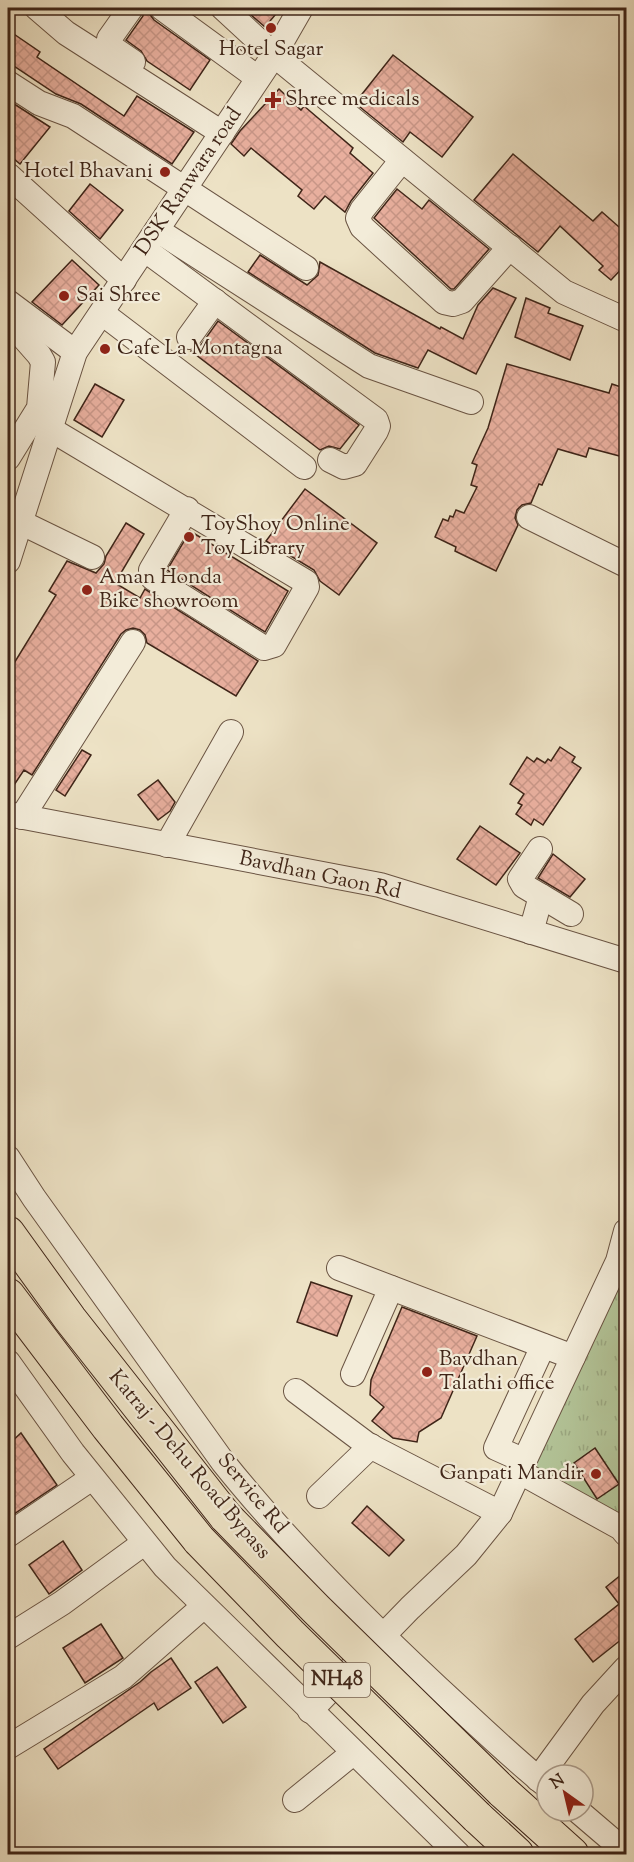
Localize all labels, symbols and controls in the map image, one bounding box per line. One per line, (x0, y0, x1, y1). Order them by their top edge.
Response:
marker: Hotel Sagar (264, 21, 278, 35)
place label: Hotel Sagar (219, 35, 323, 65)
place label: Shree medicals (285, 85, 420, 115)
marker: Shree medicals (266, 93, 280, 107)
street label: DSK Ranwara road (128, 102, 250, 262)
place label: Hotel Bhavani (24, 157, 153, 187)
marker: Hotel Bhavani (158, 165, 172, 179)
place label: Sai Shree (76, 281, 161, 311)
marker: Sai Shree (57, 289, 71, 303)
place label: Cafe La Montagna (117, 334, 283, 364)
marker: Cafe La Montagna (98, 342, 112, 356)
place label: ToyShoy Online Toy Library (201, 510, 350, 564)
marker: ToyShoy Online Toy Library (182, 530, 196, 544)
place label: Aman Honda Bike showroom (99, 563, 239, 617)
marker: Aman Honda Bike showroom (80, 583, 94, 597)
street label: Bavdhan Gaon Rd (236, 844, 404, 908)
place label: Bavdhan Talathi office (439, 1345, 555, 1399)
street label: Katraj - Dehu Road Bypass (101, 1364, 277, 1566)
marker: Bavdhan Talathi office (420, 1365, 434, 1379)
street label: Service Rd (209, 1447, 295, 1541)
place label: Ganpati Mandir (439, 1459, 584, 1489)
marker: Ganpati Mandir (589, 1467, 603, 1481)
road number: NH48 (304, 1663, 370, 1697)
north arrow (535, 1763, 595, 1823)
text: N (546, 1769, 570, 1796)

